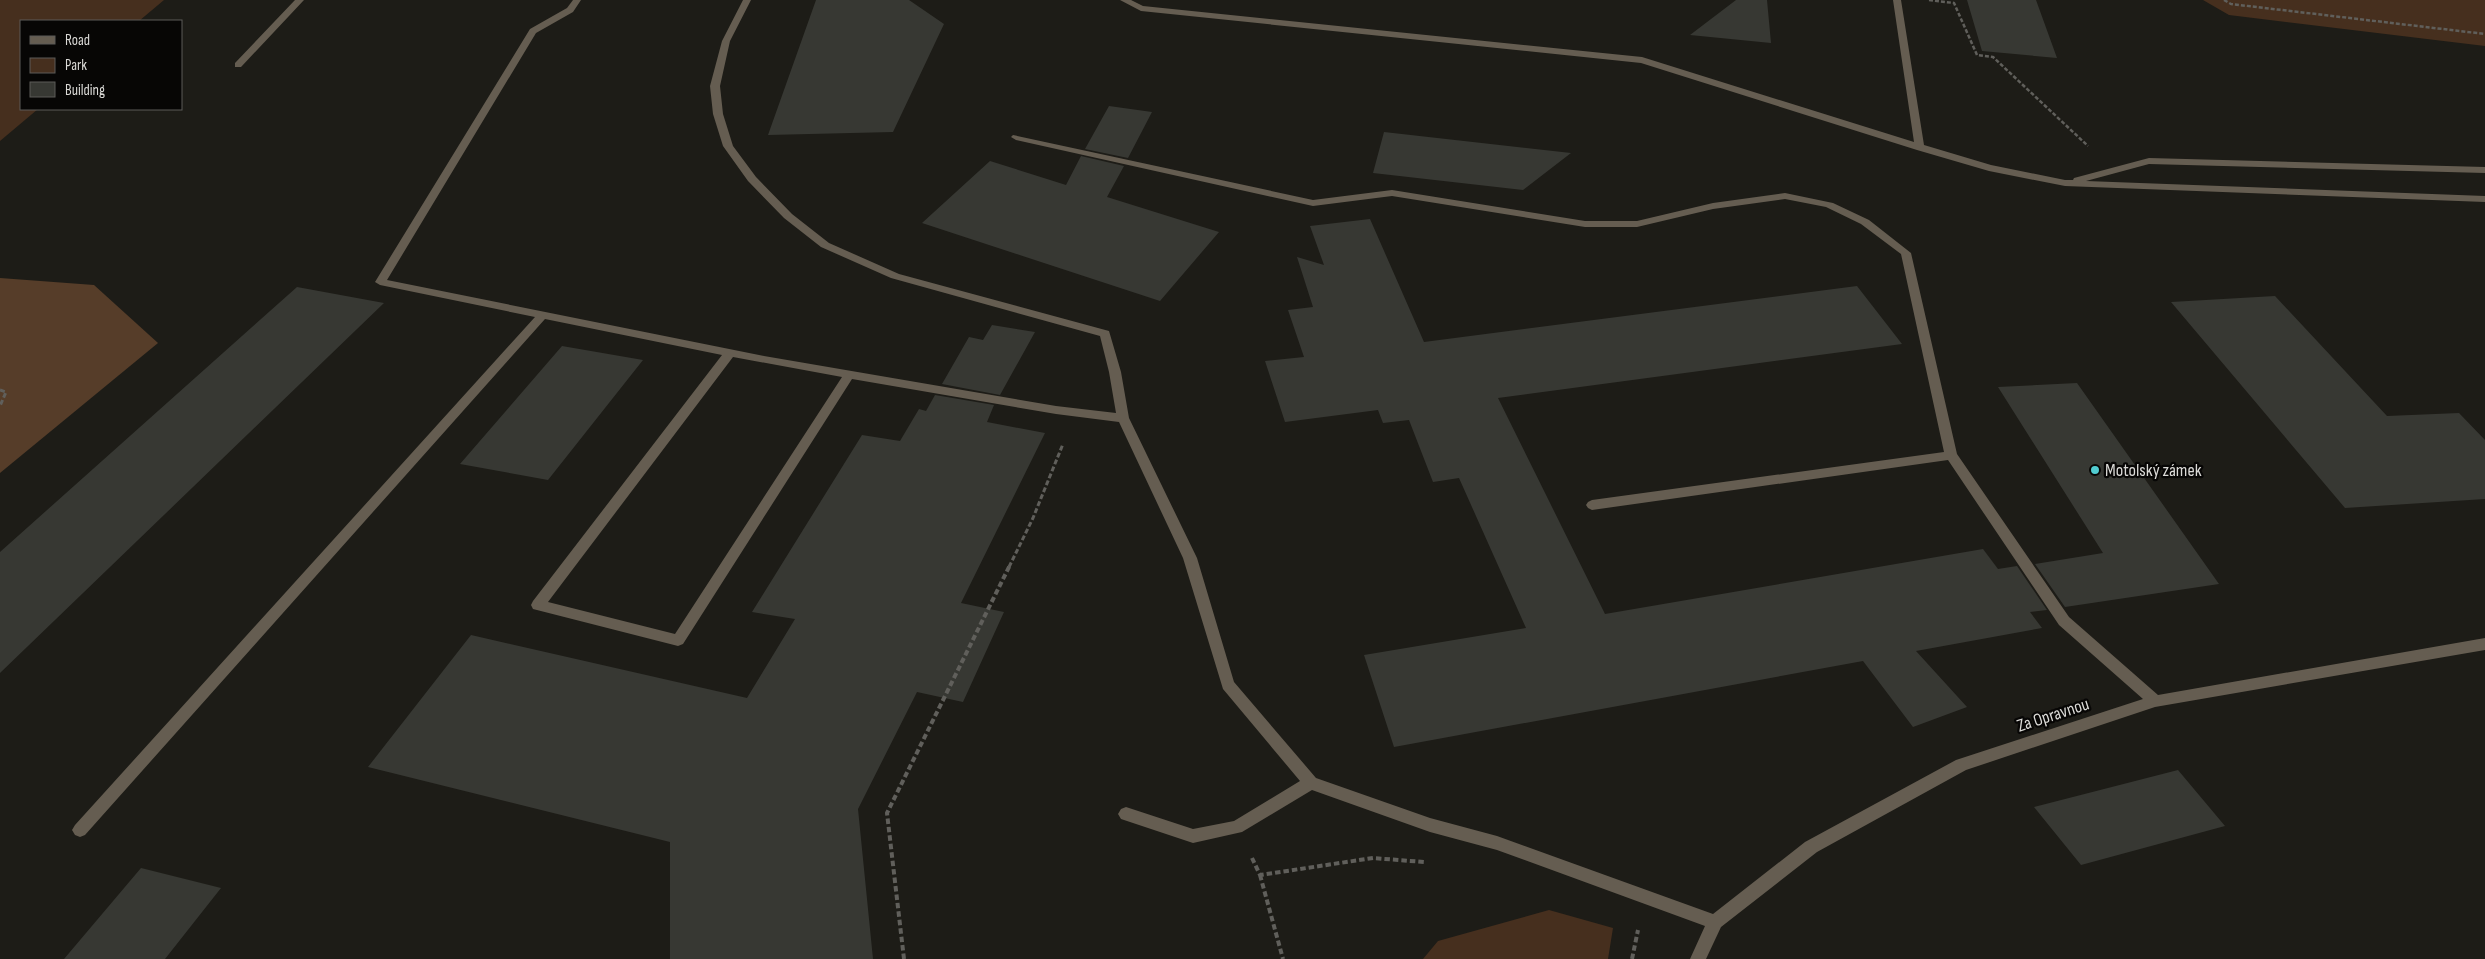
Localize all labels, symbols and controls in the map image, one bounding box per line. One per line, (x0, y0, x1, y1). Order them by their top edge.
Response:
legend (20, 20, 182, 110)
text: Road (65, 31, 90, 50)
text: Park (65, 56, 87, 75)
text: Building (65, 81, 105, 100)
place label: Motolský zámek (2105, 460, 2202, 481)
marker: Motolský zámek (2089, 464, 2101, 476)
street label: Za Opravnou (2014, 693, 2092, 737)

